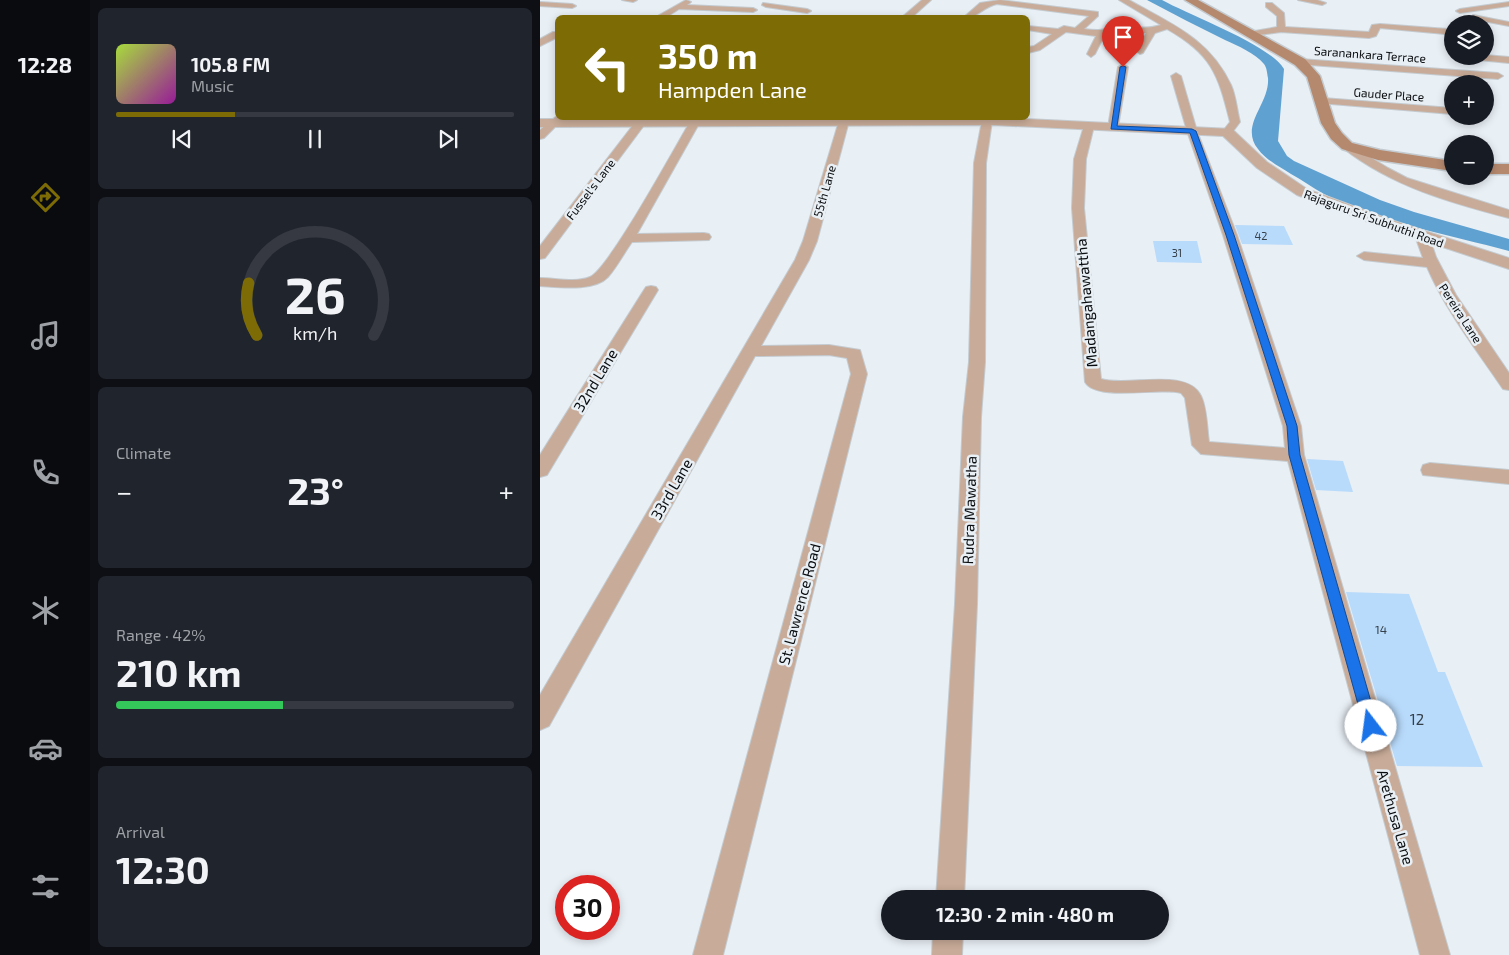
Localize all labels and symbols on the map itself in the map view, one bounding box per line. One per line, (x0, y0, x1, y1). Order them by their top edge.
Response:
pin (1102, 16, 1144, 67)
street label: Saranankara Terrace (1314, 43, 1426, 65)
street label: Gauder Place (1353, 85, 1425, 103)
street label: Fussel's Lane (563, 156, 617, 222)
street label: 55th Lane (810, 163, 838, 219)
street label: Rajaguru Sri Subhuthi Road (1302, 186, 1446, 251)
house number: 42 (1255, 229, 1267, 242)
street label: Madangahawattha (1071, 238, 1101, 368)
house number: 31 (1172, 246, 1182, 259)
street label: Pereira Lane (1437, 281, 1485, 345)
street label: 32nd Lane (569, 345, 621, 415)
street label: 33rd Lane (646, 455, 696, 523)
street label: Rudra Mawatha (958, 455, 980, 565)
street label: St. Lawrence Road (774, 541, 824, 667)
house number: 14 (1375, 622, 1387, 636)
position arrow (1344, 699, 1396, 751)
house number: 12 (1410, 710, 1424, 728)
street label: Arethusa Lane (1374, 767, 1418, 867)
speed limit sign: 30 (555, 875, 620, 940)

